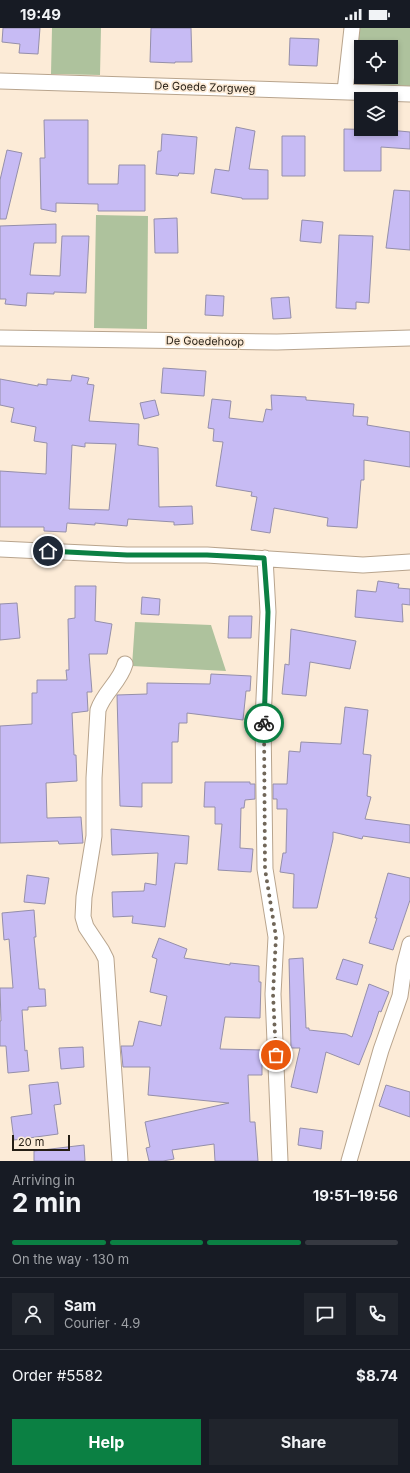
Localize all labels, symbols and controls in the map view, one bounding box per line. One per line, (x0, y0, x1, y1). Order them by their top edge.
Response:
text: 19:49 (20, 5, 61, 24)
map controls (354, 40, 398, 136)
button: locate (354, 40, 398, 84)
street label: De Goede Zorgweg (154, 78, 256, 96)
button: layers (354, 92, 398, 136)
street label: De Goedehoop (166, 333, 244, 349)
pin (31, 534, 65, 568)
icon: home (37, 540, 59, 562)
courier (244, 703, 284, 743)
icon: bike (253, 712, 275, 734)
pin (259, 1038, 293, 1072)
icon: bag (265, 1044, 287, 1066)
scale bar (12, 1133, 70, 1152)
text: 20 m (18, 1135, 44, 1149)
text: Arriving in (12, 1172, 75, 1188)
text: 19:51–19:56 (313, 1186, 398, 1205)
text: 2 min (12, 1187, 82, 1218)
text: On the way · 130 m (12, 1251, 129, 1267)
button: person (12, 1293, 54, 1335)
button: chat (304, 1293, 346, 1335)
button: phone (356, 1293, 398, 1335)
text: Sam (64, 1296, 96, 1315)
text: Courier · 4.9 (64, 1315, 140, 1331)
text: Order #5582 (12, 1366, 103, 1385)
text: $8.74 (356, 1366, 398, 1385)
button: Help (12, 1419, 201, 1465)
button: Share (209, 1419, 398, 1465)

